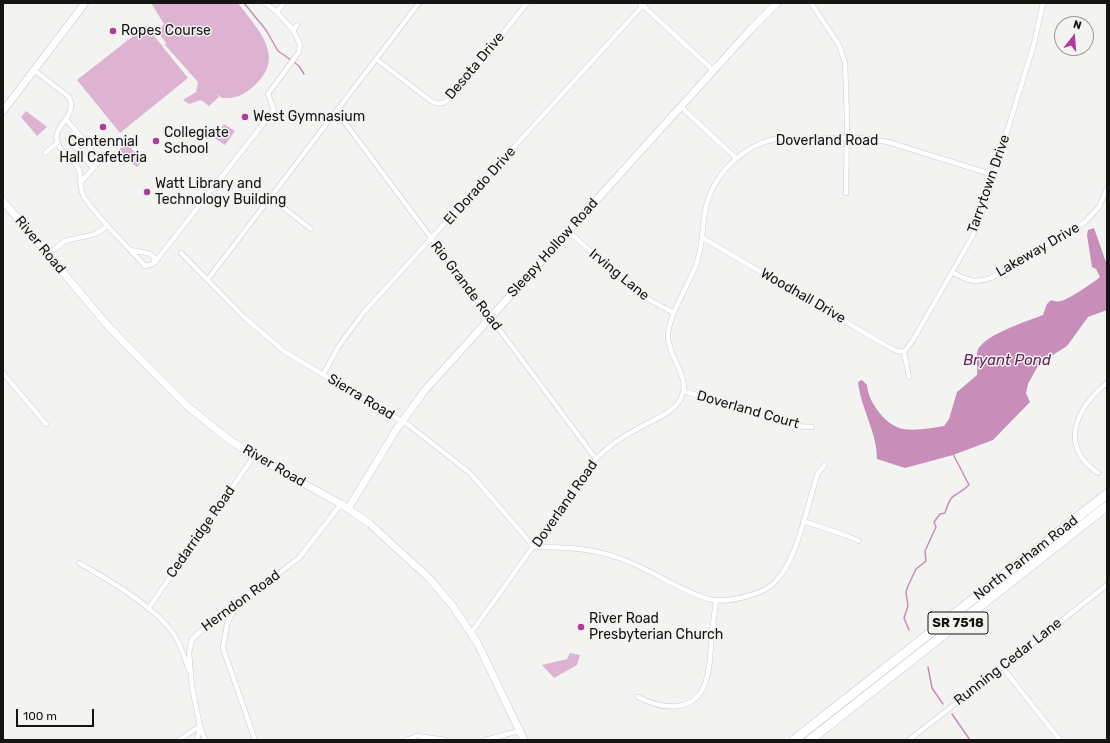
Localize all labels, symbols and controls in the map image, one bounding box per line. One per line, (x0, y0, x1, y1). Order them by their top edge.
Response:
north arrow (1054, 16, 1094, 56)
text: N (1072, 18, 1083, 32)
place label: Ropes Course (121, 23, 211, 39)
marker: Ropes Course (108, 26, 118, 36)
street label: Desota Drive (442, 29, 508, 103)
place label: West Gymnasium (253, 109, 365, 125)
marker: West Gymnasium (240, 112, 250, 122)
marker: Centennial Hall Cafeteria (98, 122, 108, 132)
place label: Collegiate School (164, 125, 229, 158)
street label: Doverland Road (776, 133, 878, 149)
street label: Tarrytown Drive (964, 133, 1014, 235)
place label: Centennial Hall Cafeteria (59, 134, 147, 166)
marker: Collegiate School (151, 136, 161, 146)
street label: El Dorado Drive (440, 143, 520, 229)
place label: Watt Library and Technology Building (155, 176, 286, 208)
marker: Watt Library and Technology Building (142, 187, 152, 197)
street label: Sleepy Hollow Road (504, 195, 602, 301)
street label: River Road (11, 213, 69, 277)
street label: Lakeway Drive (993, 219, 1083, 281)
street label: Rio Grande Road (427, 238, 505, 334)
street label: Irving Lane (586, 246, 652, 304)
street label: Woodhall Drive (757, 265, 849, 327)
water label: Bryant Pond (963, 352, 1051, 370)
street label: Sierra Road (325, 371, 397, 423)
street label: Doverland Court (695, 387, 801, 433)
street label: River Road (240, 441, 308, 491)
street label: Doverland Road (529, 457, 601, 551)
street label: Cedarridge Road (163, 483, 239, 581)
street label: North Parham Road (971, 512, 1081, 604)
street label: Herndon Road (198, 567, 284, 635)
place label: River Road Presbyterian Church (589, 611, 723, 644)
road number: SR 7518 (928, 612, 988, 634)
street label: Running Cedar Lane (951, 615, 1065, 709)
marker: River Road Presbyterian Church (576, 622, 586, 632)
scale bar (18, 701, 96, 727)
text: 100 m (23, 709, 57, 723)

